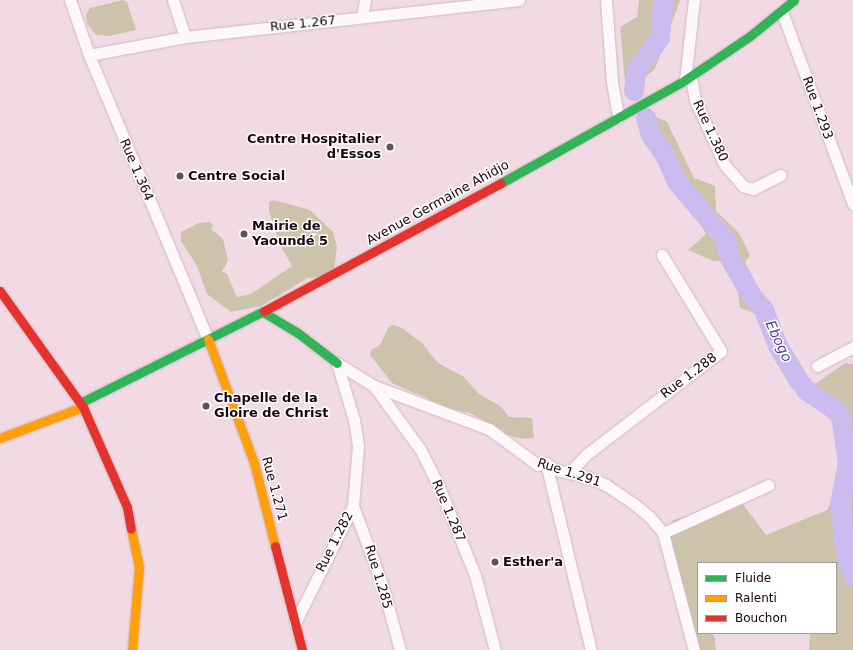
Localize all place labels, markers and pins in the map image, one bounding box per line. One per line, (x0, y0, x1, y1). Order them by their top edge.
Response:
place label: Centre Hospitalier d'Essos (247, 132, 381, 163)
marker: Centre Hospitalier d'Essos (384, 141, 396, 153)
place label: Centre Social (188, 168, 285, 184)
marker: Centre Social (175, 171, 185, 181)
place label: Mairie de Yaoundé 5 (252, 219, 328, 250)
marker: Mairie de Yaoundé 5 (239, 229, 249, 239)
place label: Chapelle de la Gloire de Christ (214, 391, 329, 422)
marker: Chapelle de la Gloire de Christ (201, 401, 211, 411)
place label: Esther'a (503, 554, 563, 570)
marker: Esther'a (490, 557, 500, 567)

